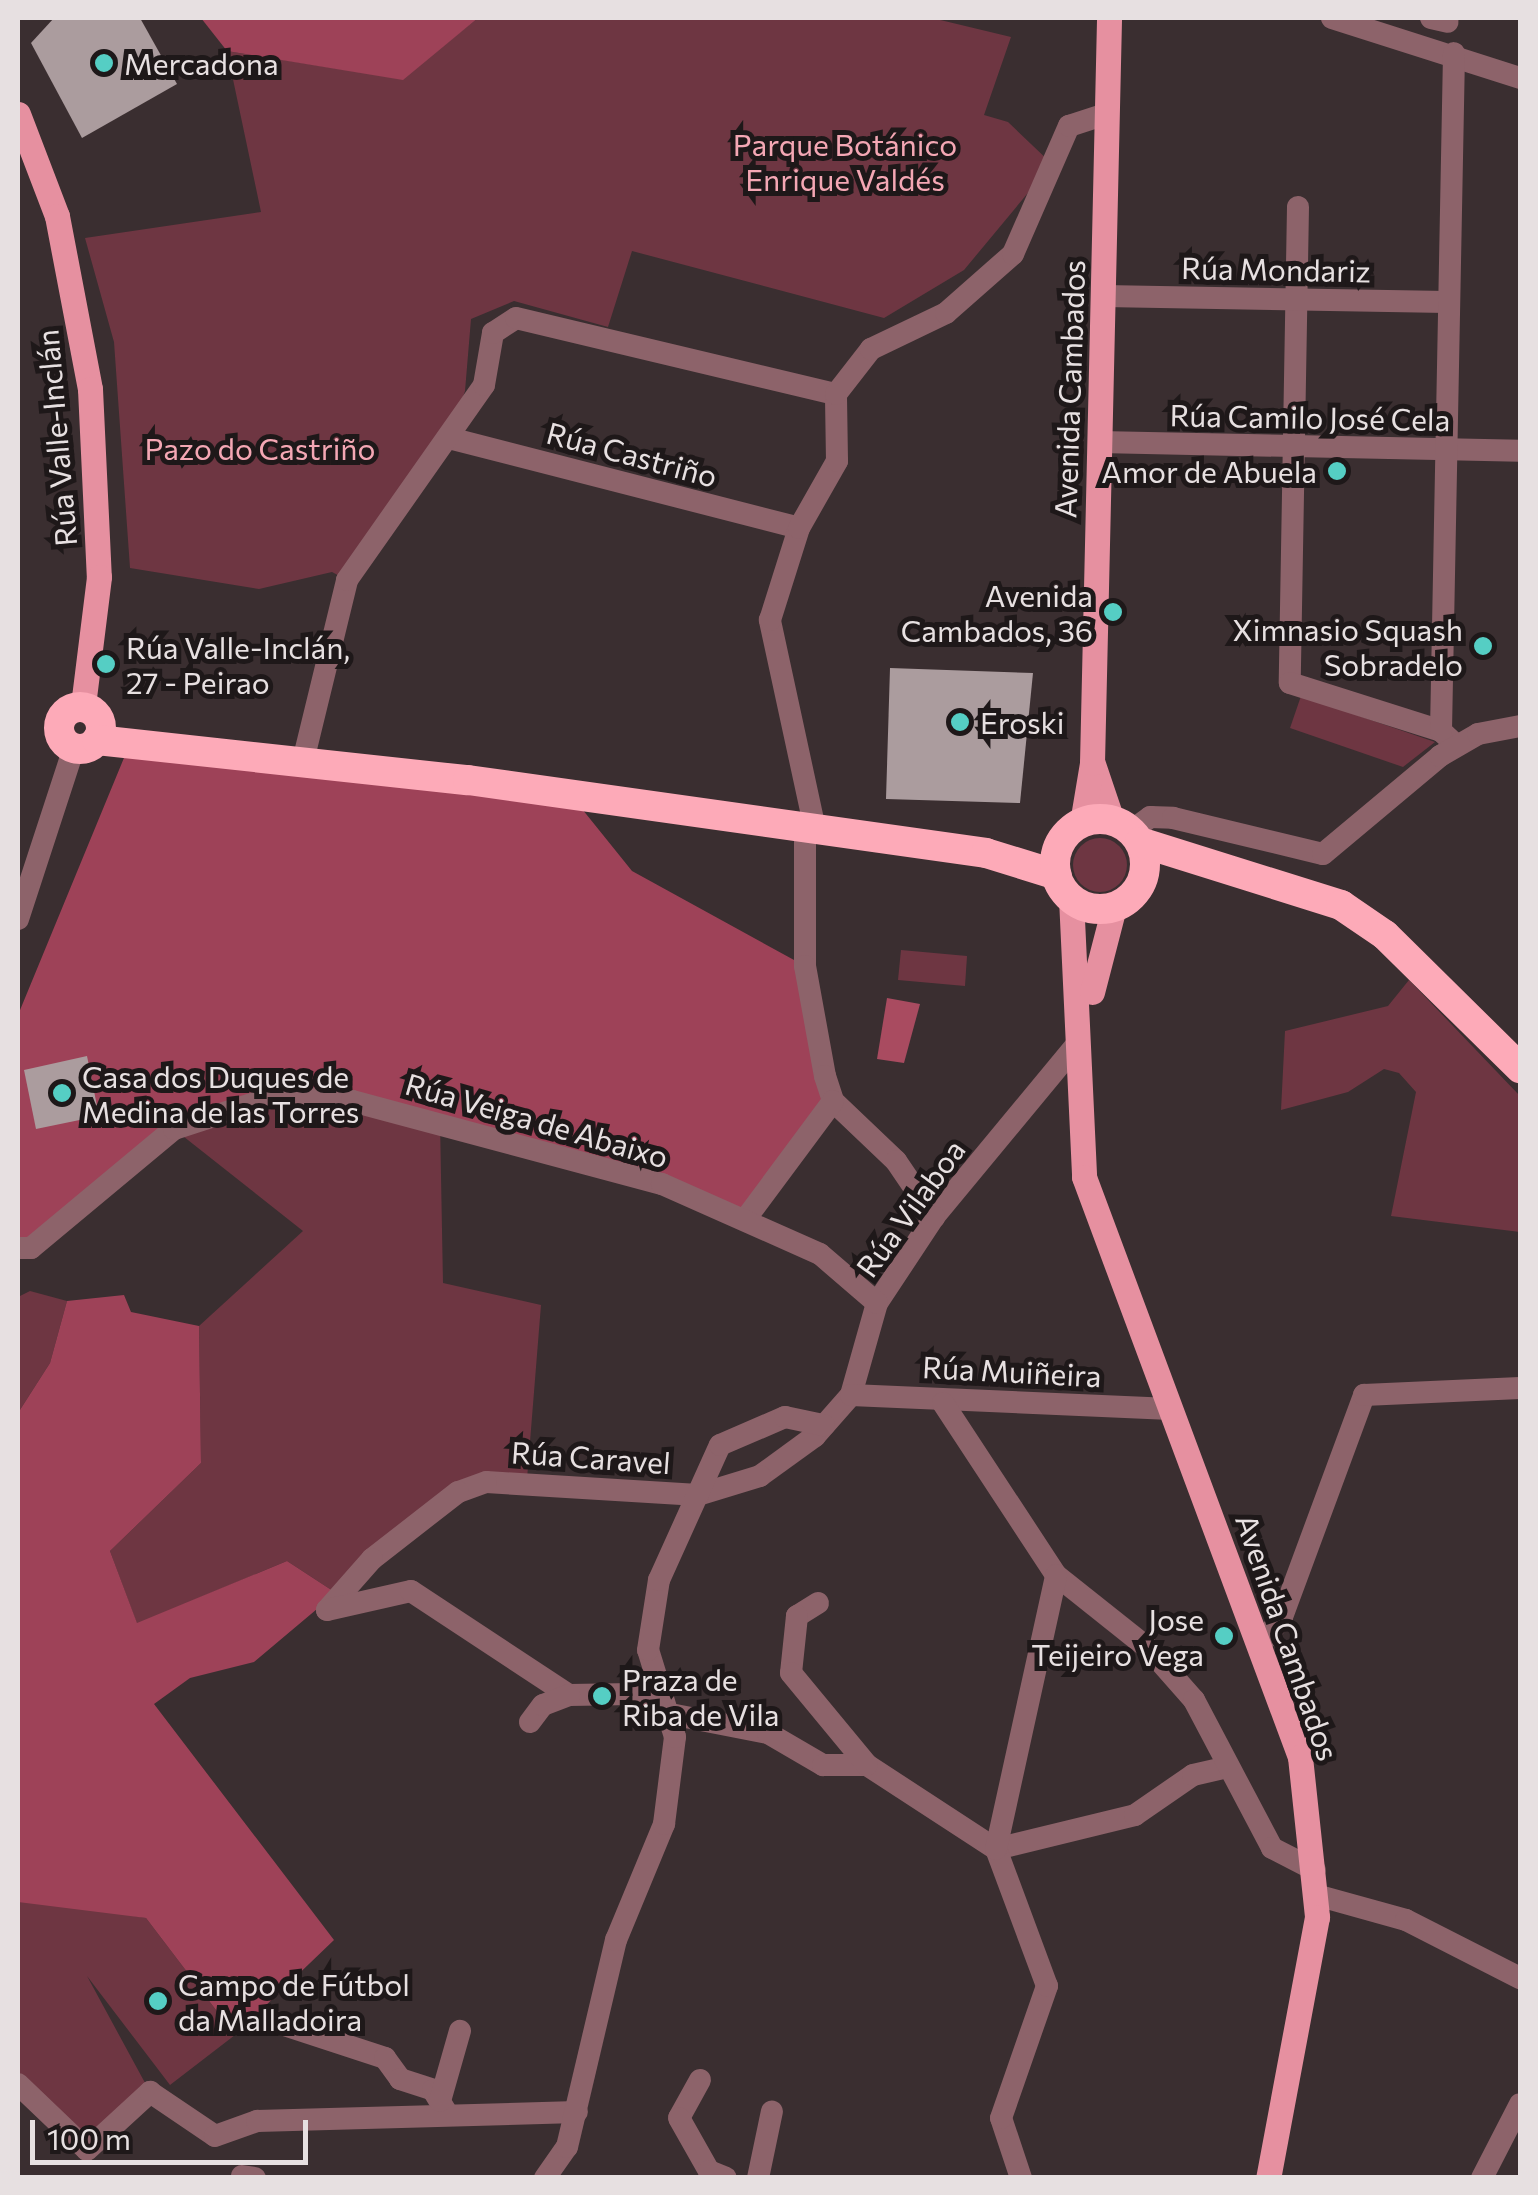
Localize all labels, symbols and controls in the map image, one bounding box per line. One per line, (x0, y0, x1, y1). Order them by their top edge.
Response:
place label: Mercadona (124, 45, 279, 81)
marker: Mercadona (93, 52, 115, 74)
park label: Parque Botánico Enrique Valdés (733, 126, 957, 196)
street label: Rúa Mondariz (1181, 249, 1371, 289)
street label: Avenida Cambados (1047, 259, 1091, 519)
street label: Rúa Valle-Inclán (29, 328, 83, 548)
street label: Rúa Camilo José Cela (1169, 397, 1451, 437)
street label: Rúa Castriño (543, 414, 721, 494)
park label: Pazo do Castriño (145, 430, 375, 466)
place label: Amor de Abuela (1101, 453, 1317, 489)
marker: Amor de Abuela (1326, 460, 1348, 482)
place label: Avenida Cambados, 36 (901, 577, 1093, 648)
marker: Avenida Cambados, 36 (1102, 601, 1124, 623)
place label: Ximnasio Squash Sobradelo (1232, 611, 1463, 682)
place label: Rúa Valle-Inclán, 27 - Peirao (126, 629, 350, 700)
marker: Ximnasio Squash Sobradelo (1472, 635, 1494, 657)
marker: Rúa Valle-Inclán, 27 - Peirao (95, 653, 117, 675)
place label: Eroski (980, 704, 1065, 740)
marker: Eroski (949, 711, 971, 733)
place label: Casa dos Duques de Medina de las Torres (82, 1058, 359, 1128)
street label: Rúa Veiga de Abaixo (402, 1065, 672, 1175)
marker: Casa dos Duques de Medina de las Torres (51, 1082, 73, 1104)
street label: Rúa Vilaboa (848, 1132, 972, 1284)
street label: Rúa Muiñeira (922, 1348, 1102, 1394)
street label: Rúa Caravel (510, 1433, 672, 1481)
street label: Avenida Cambados (1229, 1509, 1347, 1765)
place label: Jose Teijeiro Vega (1031, 1601, 1204, 1672)
marker: Jose Teijeiro Vega (1213, 1625, 1235, 1647)
place label: Praza de Riba de Vila (622, 1661, 779, 1732)
marker: Praza de Riba de Vila (591, 1685, 613, 1707)
place label: Campo de Fútbol da Malladoira (178, 1966, 410, 2036)
marker: Campo de Fútbol da Malladoira (147, 1990, 169, 2012)
scale bar (35, 2100, 312, 2162)
text: 100 m (47, 2119, 131, 2156)

